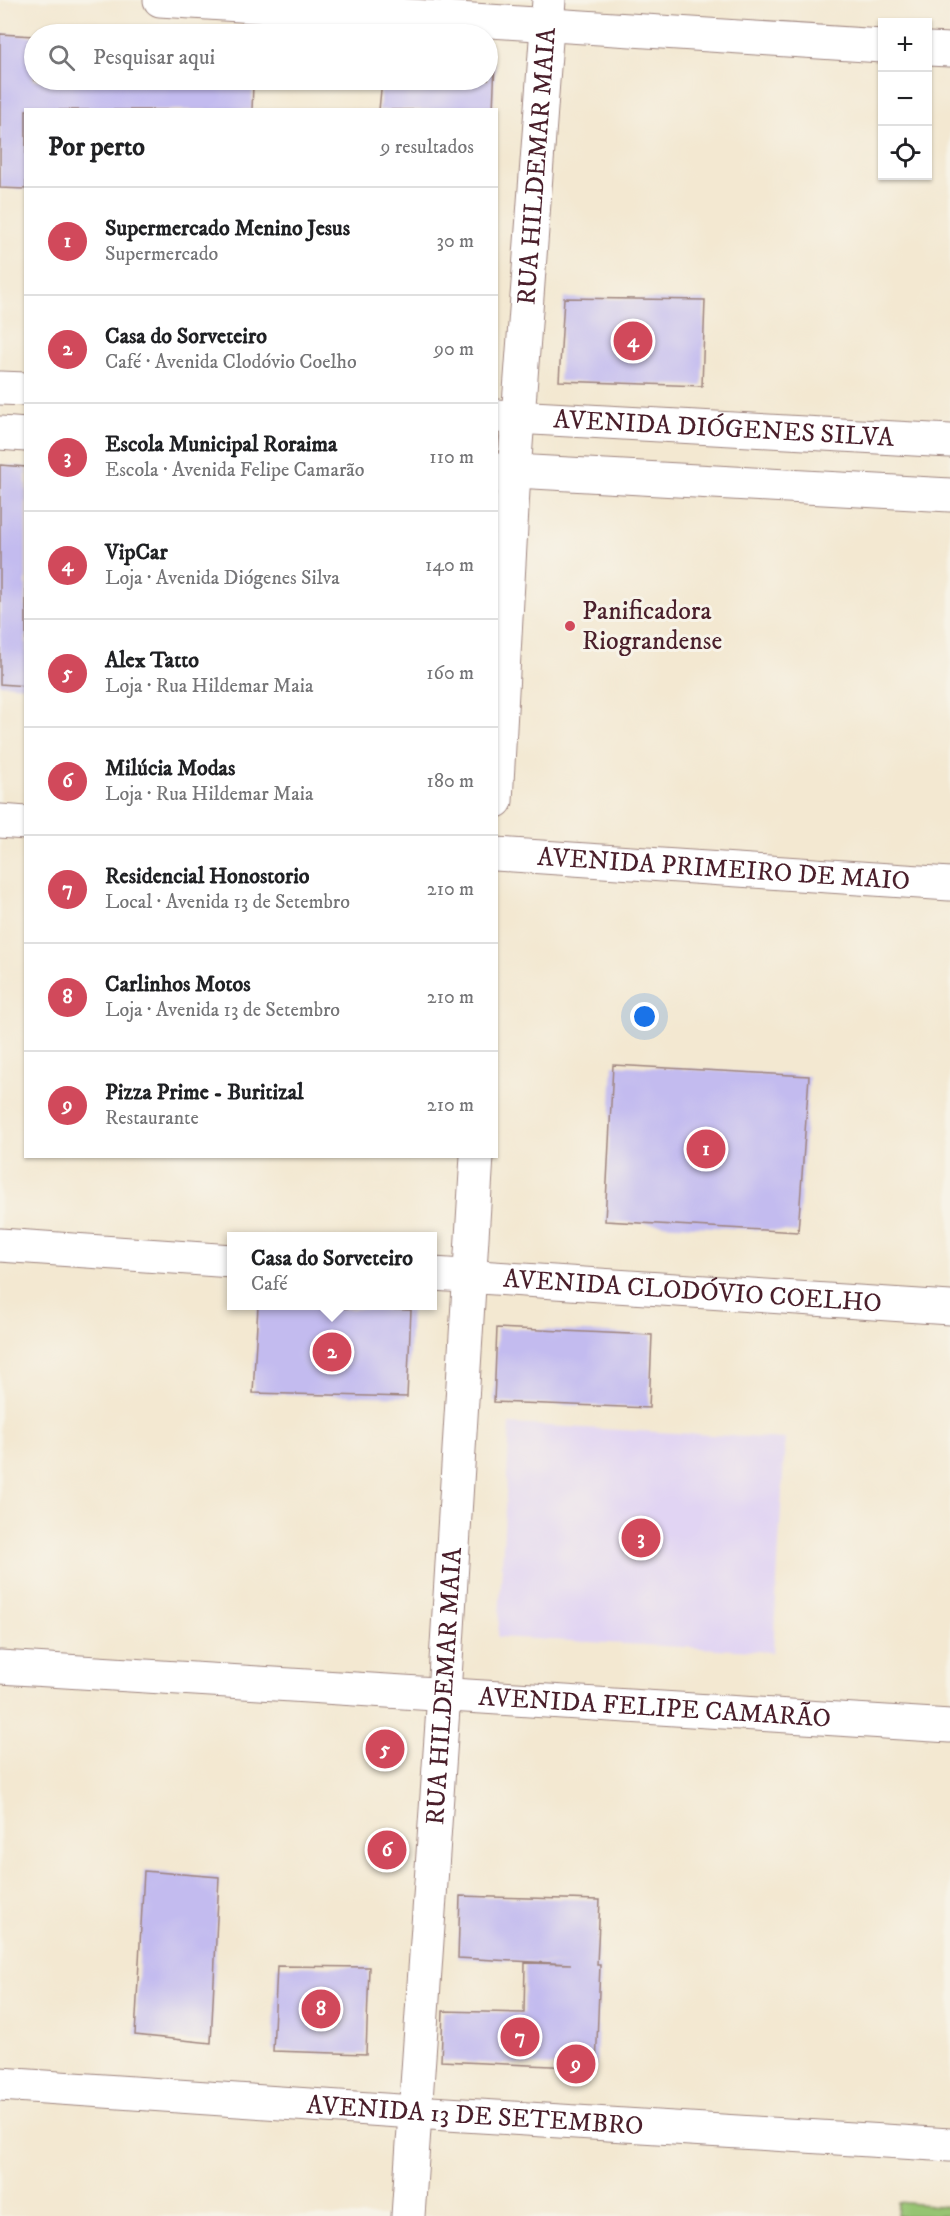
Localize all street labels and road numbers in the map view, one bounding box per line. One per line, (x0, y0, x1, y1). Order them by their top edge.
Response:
street label: RUA HILDEMAR MAIA (510, 26, 563, 306)
street label: AVENIDA DIÓGENES SILVA (552, 403, 895, 454)
street label: AVENIDA PRIMEIRO DE MAIO (536, 840, 911, 898)
street label: AVENIDA CLODÓVIO COELHO (502, 1262, 883, 1320)
street label: RUA HILDEMAR MAIA (419, 1546, 469, 1826)
street label: AVENIDA FELIPE CAMARÃO (477, 1680, 832, 1735)
street label: AVENIDA 13 DE SETEMBRO (305, 2088, 644, 2143)

